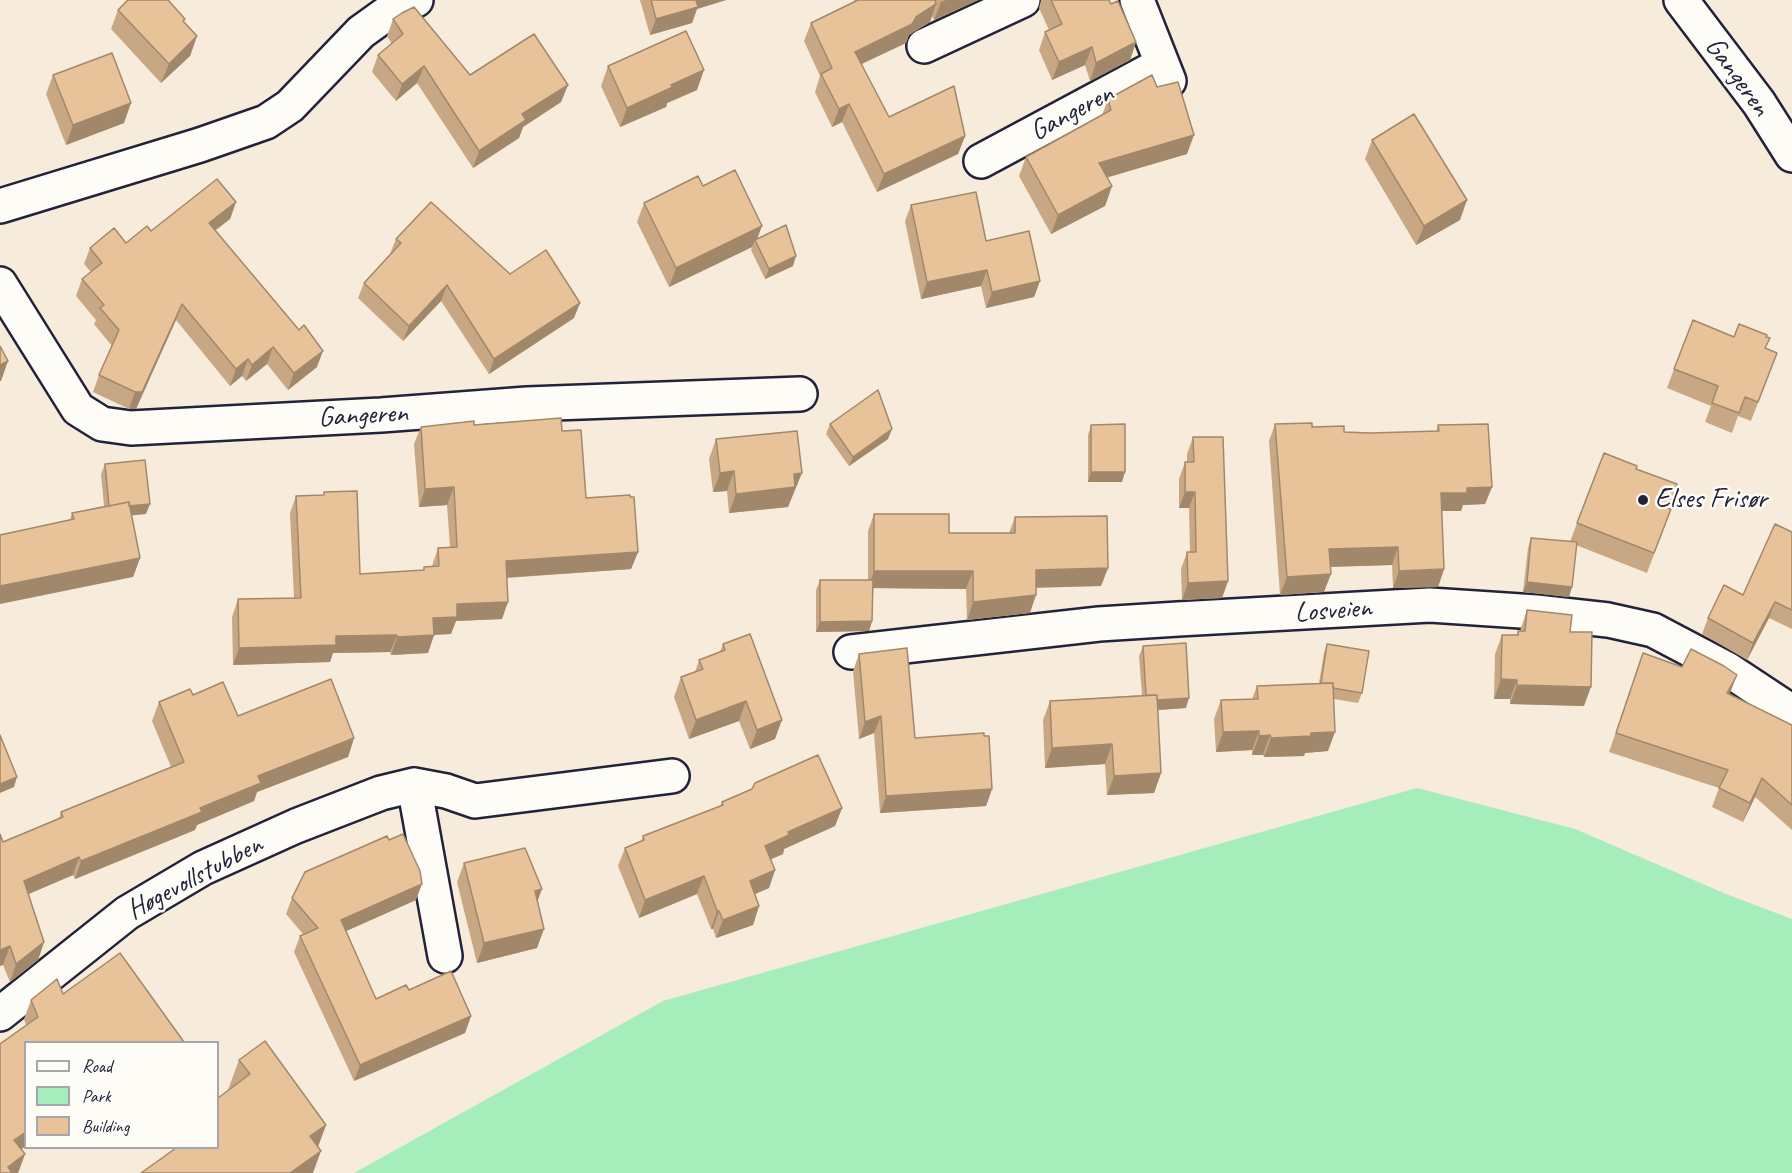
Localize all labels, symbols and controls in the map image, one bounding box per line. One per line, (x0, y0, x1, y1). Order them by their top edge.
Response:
street label: Gangeren (1697, 31, 1777, 123)
street label: Gangeren (1025, 77, 1119, 149)
street label: Gangeren (318, 397, 408, 435)
place label: Elses Frisør (1655, 483, 1767, 517)
marker: Elses Frisør (1636, 493, 1650, 507)
street label: Losveien (1294, 592, 1372, 630)
street label: Høgevollstubben (122, 828, 268, 928)
legend (24, 1041, 219, 1149)
text: Road (82, 1055, 112, 1077)
text: Park (82, 1085, 111, 1107)
text: Building (82, 1115, 129, 1137)

